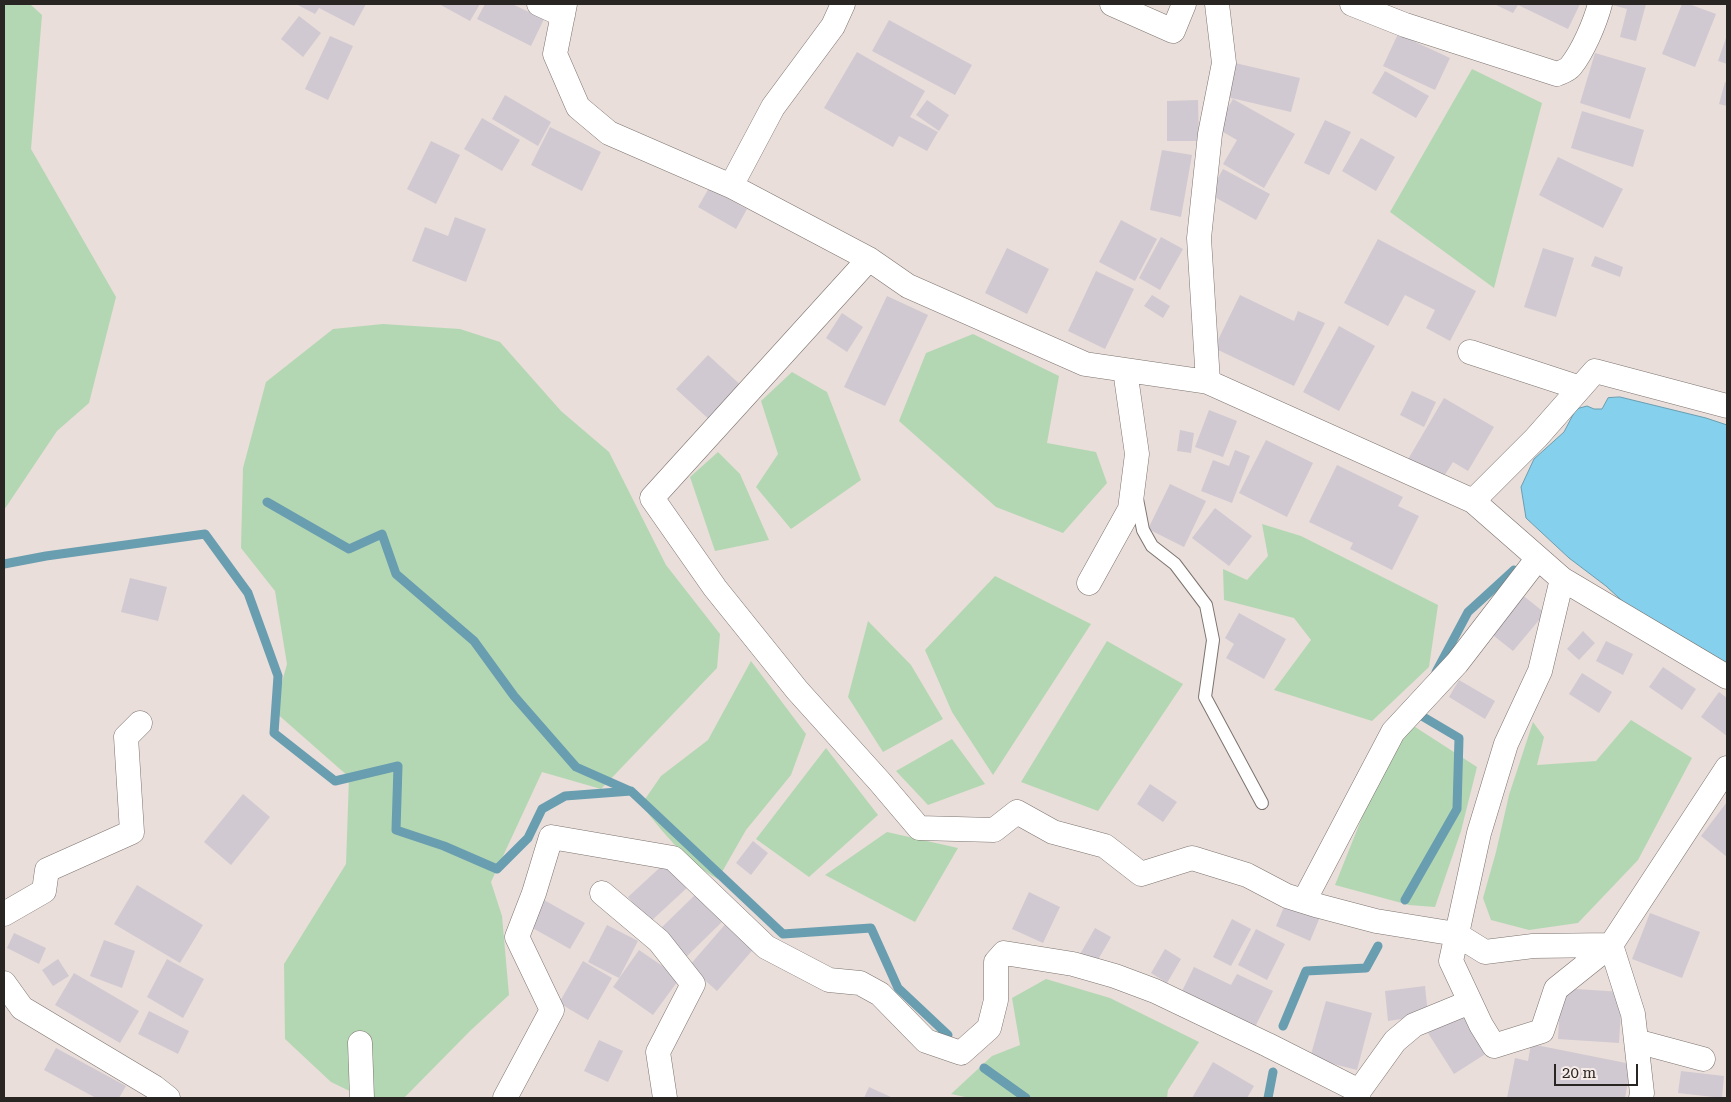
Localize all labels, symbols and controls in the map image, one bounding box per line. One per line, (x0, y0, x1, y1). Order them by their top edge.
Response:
scale bar (1556, 1054, 1640, 1086)
text: 20 m (1562, 1064, 1596, 1082)

